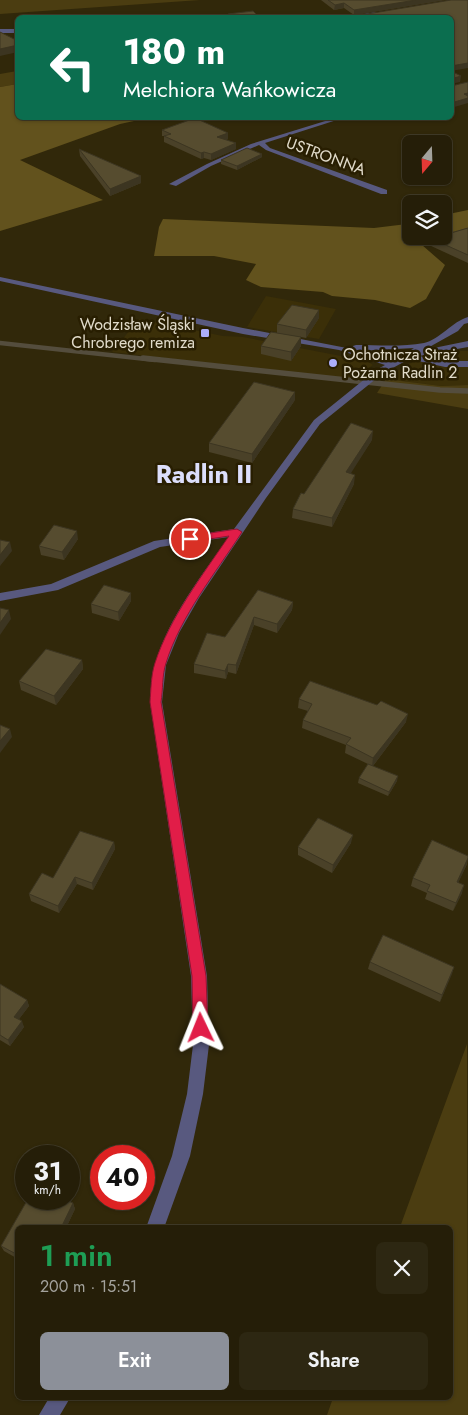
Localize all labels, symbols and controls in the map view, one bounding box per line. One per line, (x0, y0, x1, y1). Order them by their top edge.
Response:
text: 180 m (123, 27, 225, 77)
icon: left (40, 35, 105, 100)
text: Melchiora Wańkowicza (123, 73, 336, 105)
street label: USTRONNA (283, 131, 369, 181)
north arrow (402, 135, 452, 185)
map controls (402, 135, 452, 245)
button: layers (402, 195, 452, 245)
place label: Wodzisław Śląski Chrobrego remiza (71, 313, 195, 354)
marker: Wodzisław Śląski Chrobrego remiza (199, 327, 211, 339)
place label: Ochotnicza Straż Pożarna Radlin 2 (343, 343, 458, 384)
marker: Ochotnicza Straż Pożarna Radlin 2 (327, 357, 339, 369)
district label: Radlin II (156, 456, 252, 492)
pin (169, 518, 211, 560)
icon: arrive (176, 525, 204, 553)
position arrow (174, 1001, 226, 1053)
speed limit sign: 40 (90, 1145, 155, 1210)
text: 31 (33, 1153, 62, 1189)
text: km/h (34, 1181, 61, 1199)
text: 1 min (40, 1234, 113, 1277)
button: close (376, 1242, 428, 1294)
text: 200 m · 15:51 (40, 1275, 137, 1298)
button: Exit (40, 1332, 229, 1390)
button: Share (239, 1332, 428, 1390)

